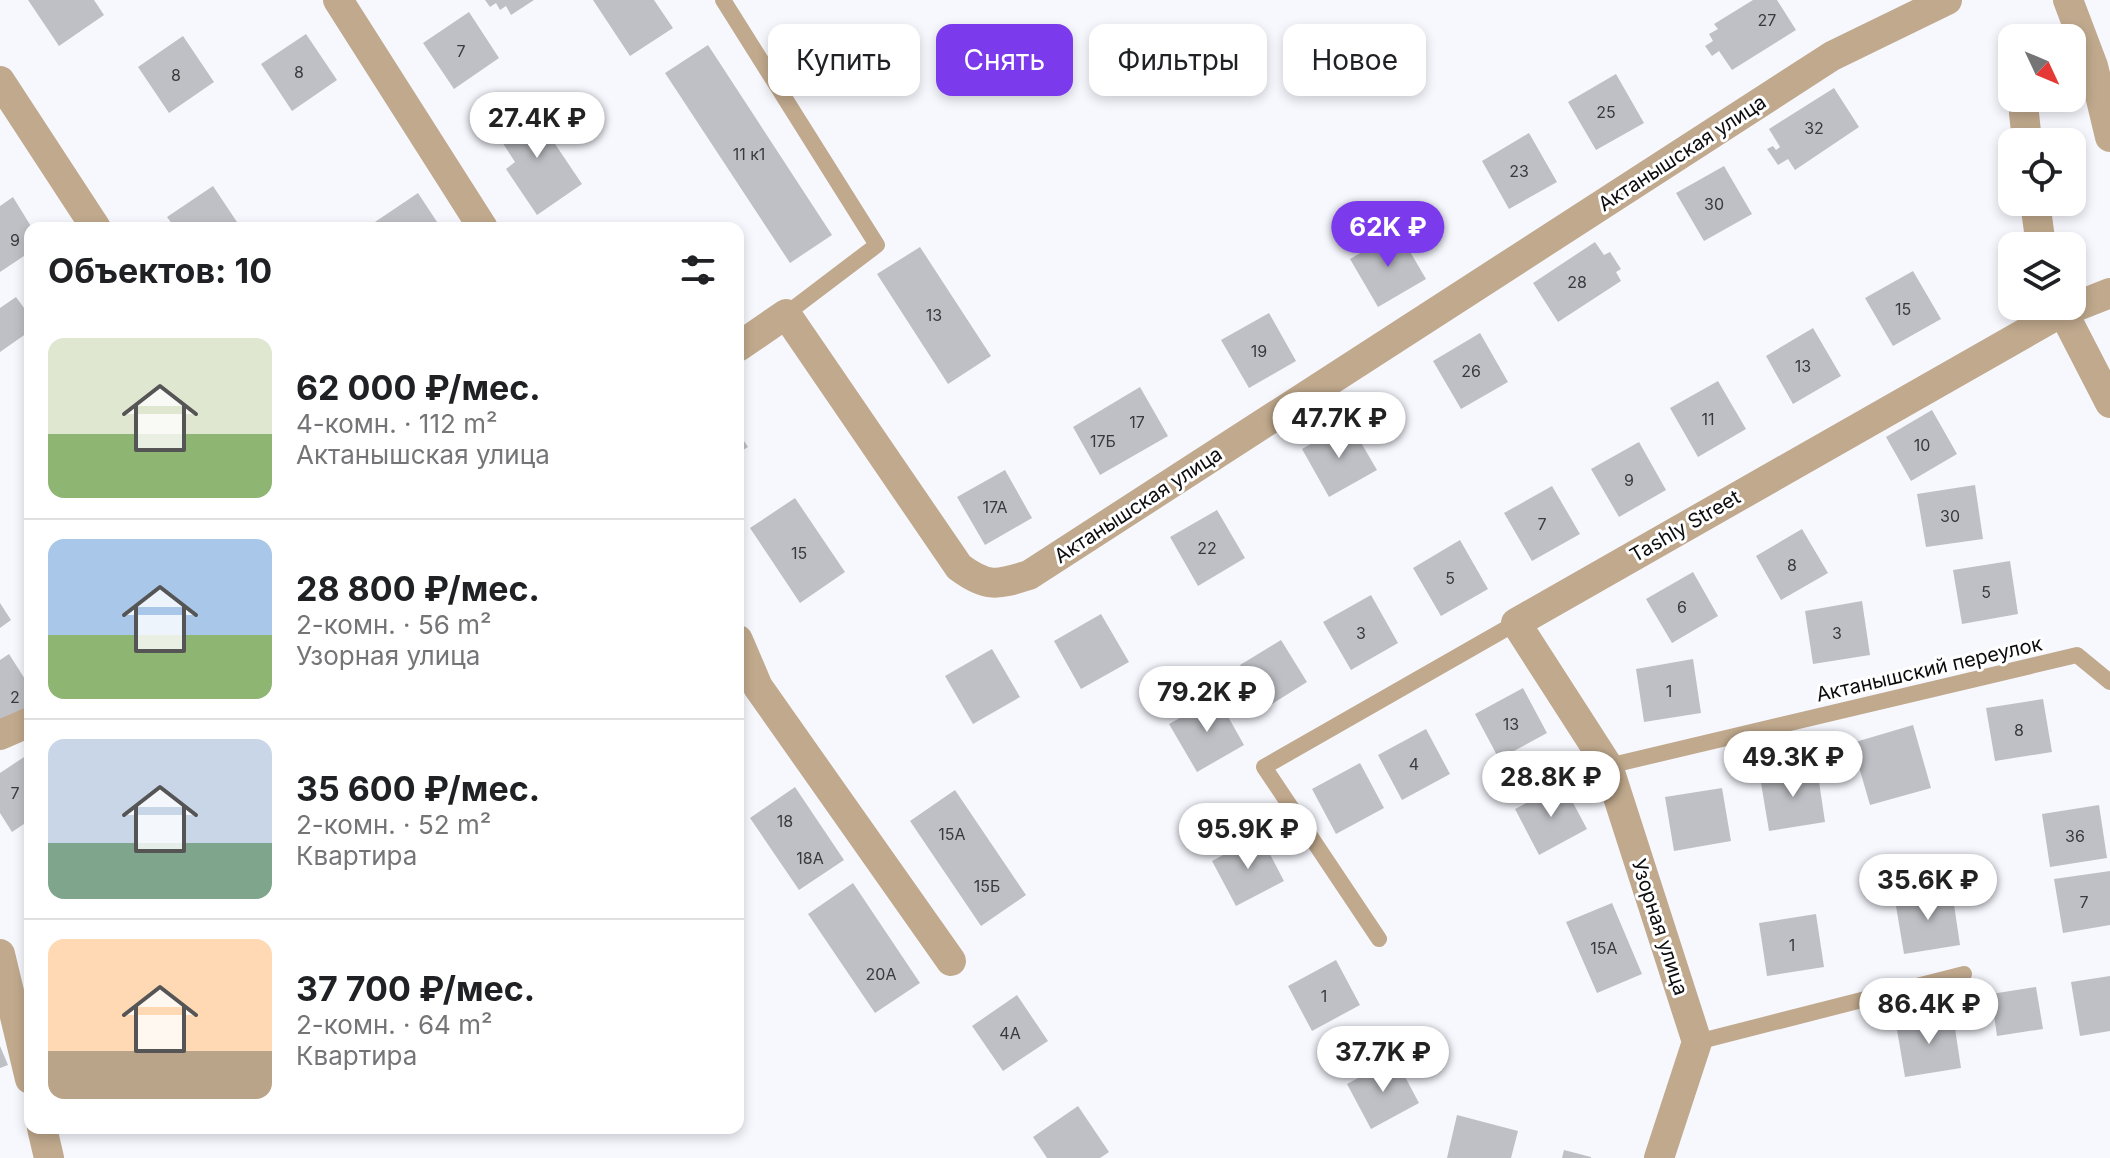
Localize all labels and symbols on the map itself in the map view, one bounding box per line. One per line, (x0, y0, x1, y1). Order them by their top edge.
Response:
house number: 27 (1758, 10, 1776, 30)
north arrow (1998, 24, 2086, 112)
house number: 7 (456, 41, 466, 61)
house number: 8 (294, 62, 304, 82)
house number: 8 (171, 65, 181, 85)
street label: Актанышская улица (1594, 90, 1770, 216)
pin: 27.4K ₽ (463, 92, 611, 160)
house number: 25 (1596, 102, 1616, 122)
house number: 32 (1804, 118, 1824, 138)
house number: 11 к1 (733, 144, 765, 164)
house number: 23 (1509, 161, 1529, 181)
house number: 30 (1704, 194, 1724, 214)
pin: 62K ₽ (1332, 201, 1444, 269)
house number: 9 (10, 230, 20, 250)
house number: 28 (1567, 272, 1587, 292)
house number: 15 (1895, 299, 1911, 319)
house number: 13 (926, 305, 942, 325)
house number: 19 (1251, 341, 1267, 361)
house number: 13 (1795, 356, 1811, 376)
house number: 26 (1461, 361, 1481, 381)
pin: 47.7K ₽ (1265, 392, 1413, 460)
house number: 11 (1701, 409, 1715, 429)
house number: 17 (1129, 412, 1145, 432)
house number: 17Б (1090, 431, 1116, 451)
house number: 10 (1914, 435, 1930, 455)
street label: Актанышская улица (1050, 442, 1226, 568)
house number: 9 (1624, 470, 1634, 490)
street label: Tashly Street (1626, 485, 1745, 567)
house number: 17А (983, 497, 1007, 517)
house number: 30 (1940, 506, 1960, 526)
house number: 7 (1537, 514, 1547, 534)
house number: 22 (1197, 538, 1217, 558)
house number: 15 (791, 543, 807, 563)
house number: 8 (1787, 555, 1797, 575)
house number: 5 (1445, 568, 1455, 588)
house number: 5 (1981, 582, 1991, 602)
house number: 6 (1677, 597, 1687, 617)
house number: 3 (1356, 623, 1366, 643)
house number: 3 (1832, 623, 1842, 643)
street label: Актанышский переулок (1814, 631, 2045, 707)
pin: 79.2K ₽ (1133, 666, 1281, 734)
house number: 1 (1666, 681, 1672, 701)
house number: 2 (10, 687, 20, 707)
house number: 13 (1503, 714, 1519, 734)
house number: 8 (2014, 720, 2024, 740)
pin: 49.3K ₽ (1719, 731, 1867, 799)
pin: 28.8K ₽ (1477, 751, 1625, 819)
house number: 4 (1409, 754, 1419, 774)
house number: 7 (10, 783, 20, 803)
pin: 95.9K ₽ (1174, 803, 1322, 871)
house number: 18 (777, 811, 793, 831)
house number: 15А (938, 824, 966, 844)
house number: 36 (2065, 826, 2085, 846)
house number: 18А (796, 848, 824, 868)
pin: 35.6K ₽ (1854, 854, 2002, 922)
street label: Узорная улица (1627, 856, 1693, 998)
house number: 15Б (974, 876, 1000, 896)
house number: 7 (2079, 892, 2089, 912)
house number: 1 (1789, 935, 1795, 955)
house number: 15А (1590, 938, 1618, 958)
house number: 20А (866, 964, 896, 984)
pin: 86.4K ₽ (1855, 978, 2003, 1046)
house number: 1 (1321, 986, 1327, 1006)
house number: 4А (999, 1023, 1021, 1043)
pin: 37.7K ₽ (1309, 1026, 1457, 1094)

